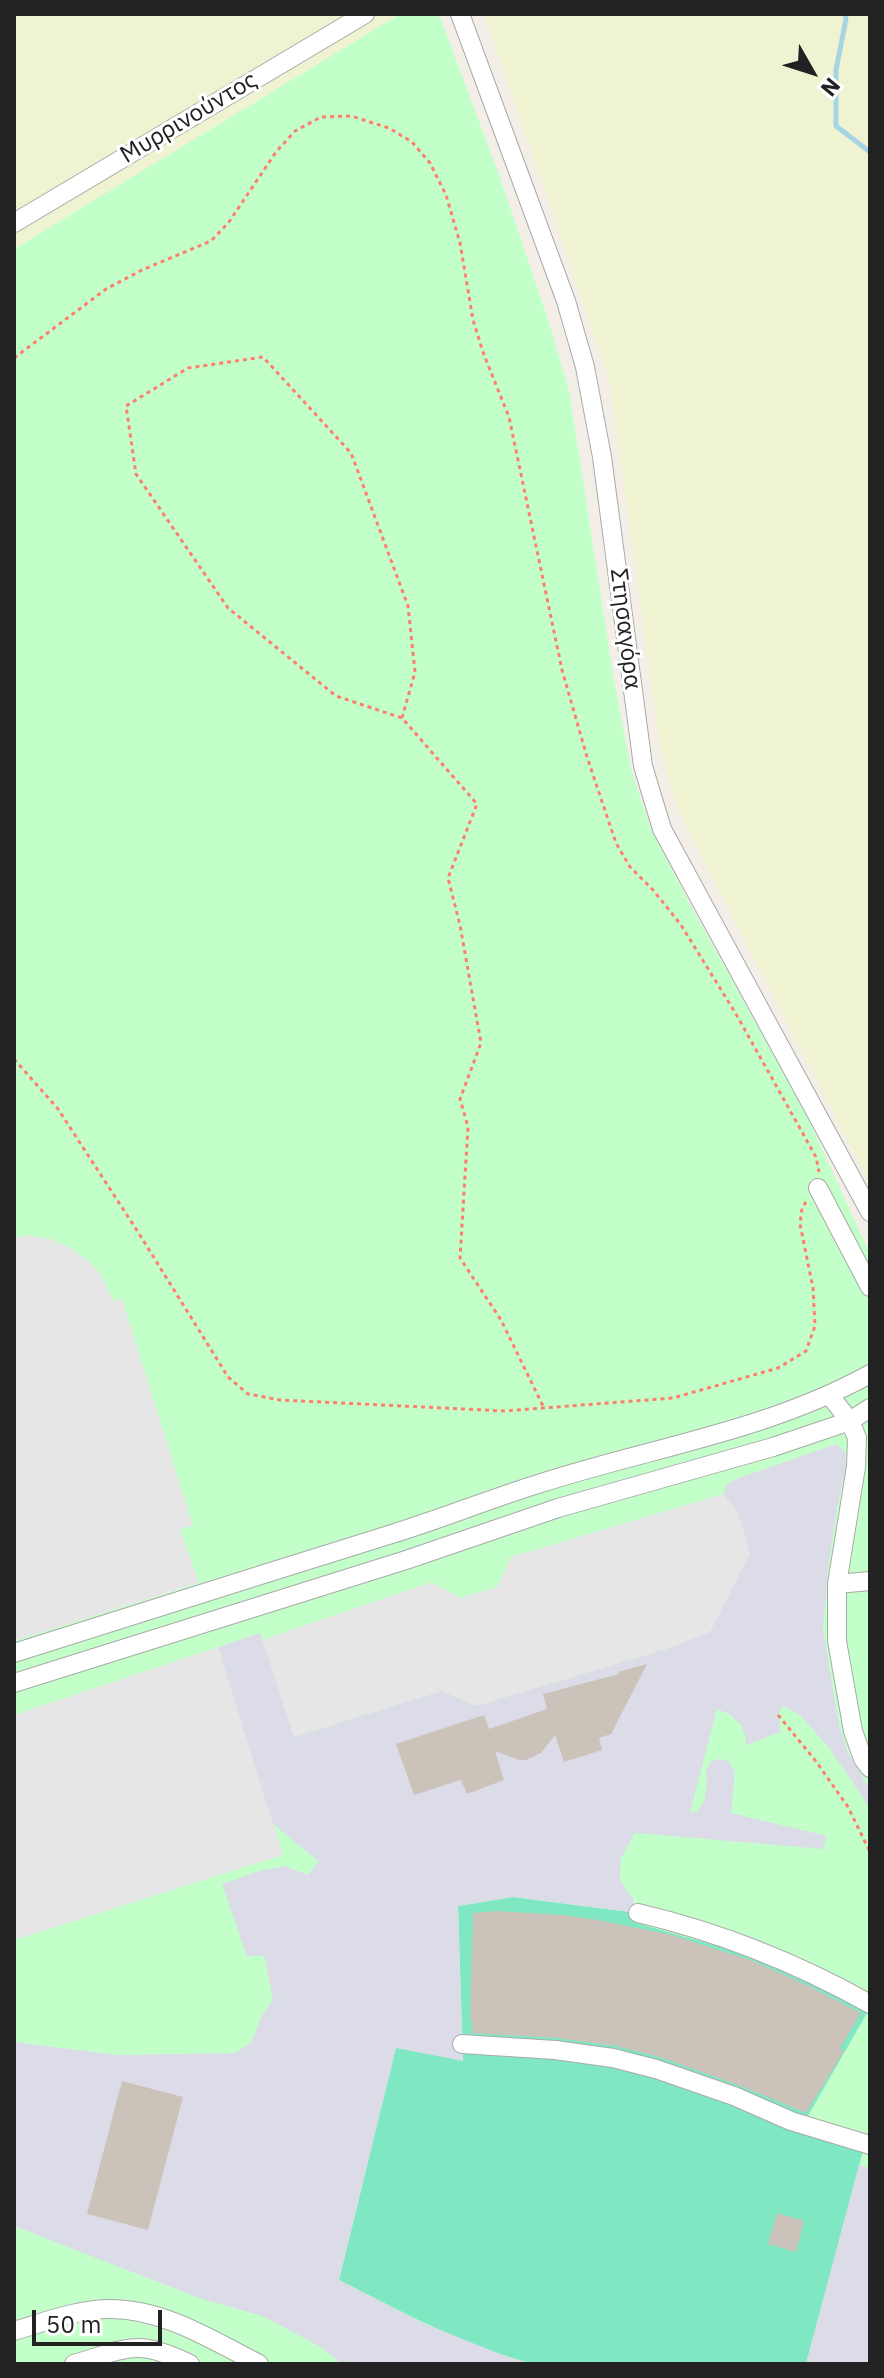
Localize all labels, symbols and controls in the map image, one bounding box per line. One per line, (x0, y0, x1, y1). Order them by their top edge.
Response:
north arrow (772, 32, 852, 112)
street label: Μυρρινούντος (115, 66, 263, 170)
text: N (815, 72, 847, 103)
street label: Στησαγόρα (603, 567, 647, 691)
scale bar (36, 2294, 166, 2344)
text: 50 m (46, 2308, 101, 2340)

